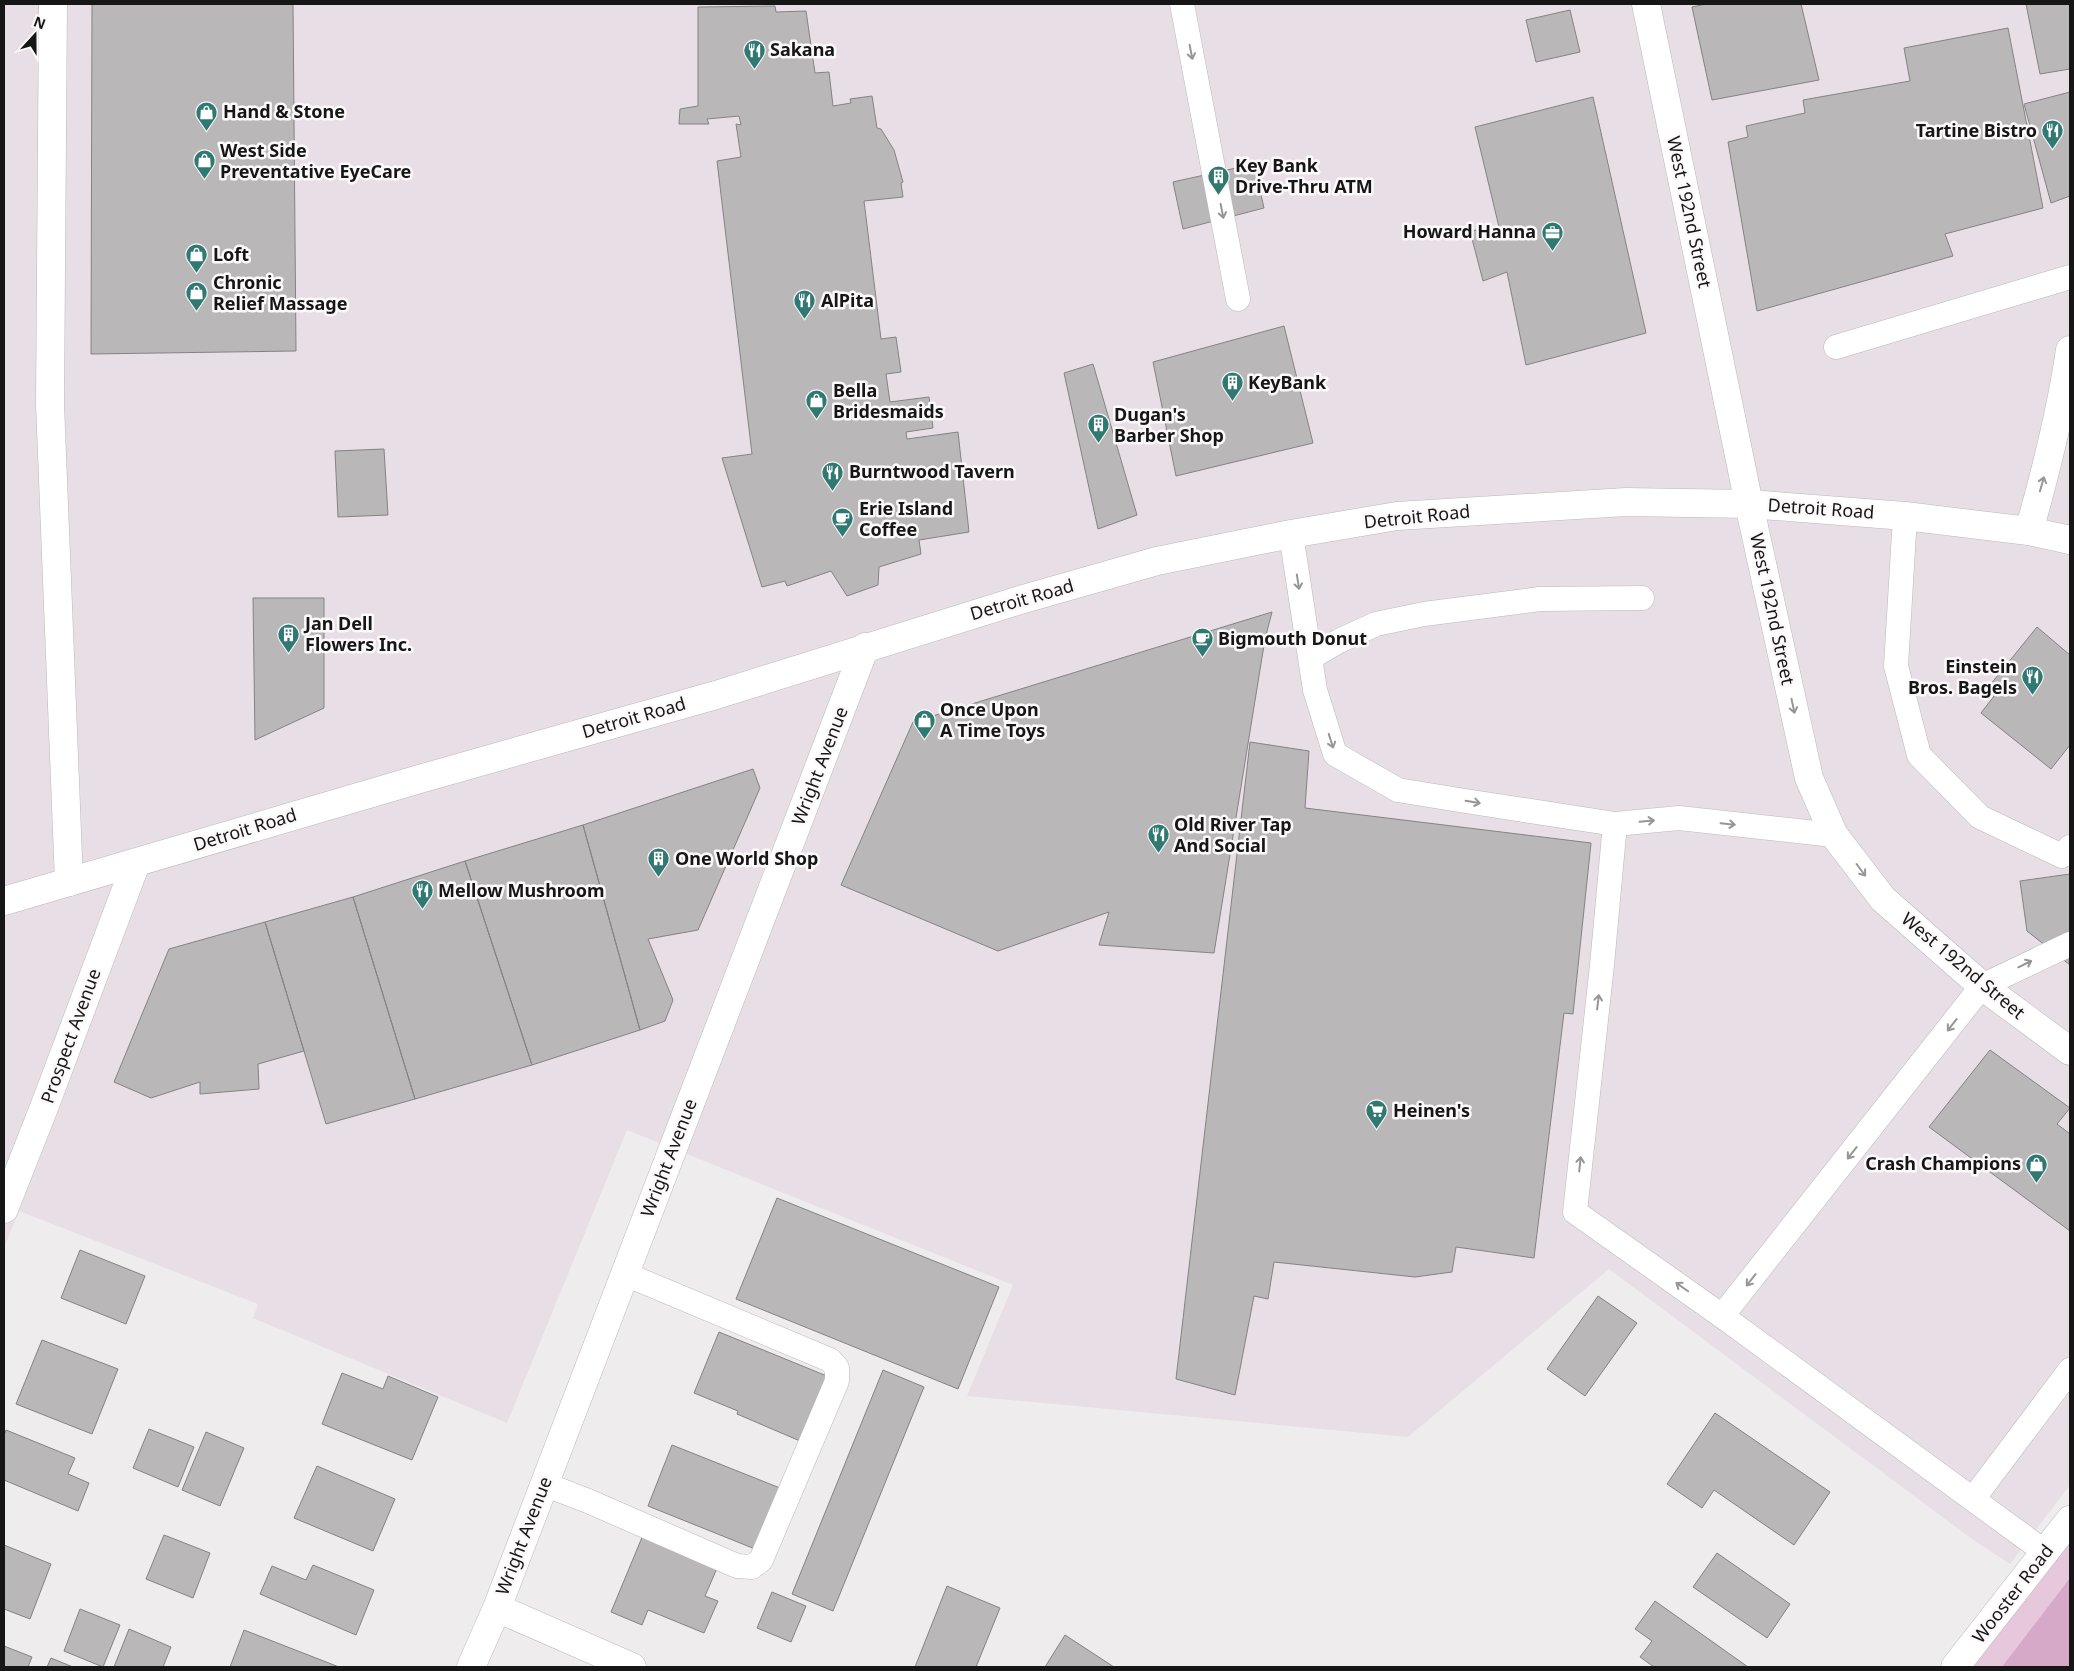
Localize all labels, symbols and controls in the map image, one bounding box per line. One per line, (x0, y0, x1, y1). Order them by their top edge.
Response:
north arrow (10, 10, 60, 60)
text: N (31, 11, 49, 33)
place label: Sakana (770, 37, 835, 61)
restaurant icon: Sakana (742, 38, 766, 69)
one-way arrow (1187, 43, 1196, 59)
place label: Hand & Stone (223, 99, 345, 123)
shop icon: Hand & Stone (195, 100, 219, 131)
place label: Tartine Bistro (1916, 118, 2037, 142)
restaurant icon: Tartine Bistro (2041, 119, 2065, 150)
street label: West 192nd Street (1662, 134, 1718, 290)
place label: West Side Preventative EyeCare (220, 138, 411, 183)
shop icon: West Side Preventative EyeCare (192, 149, 216, 180)
place label: Key Bank Drive-Thru ATM (1235, 153, 1373, 198)
building icon: Key Bank Drive-Thru ATM (1207, 164, 1231, 195)
one-way arrow (1217, 203, 1227, 219)
place label: Howard Hanna (1403, 219, 1536, 243)
office icon: Howard Hanna (1540, 220, 1564, 251)
place label: Loft (213, 242, 249, 266)
shop icon: Loft (185, 243, 209, 274)
place label: Chronic Relief Massage (213, 270, 347, 315)
shop icon: Chronic Relief Massage (185, 281, 209, 312)
place label: AlPita (821, 288, 874, 312)
restaurant icon: AlPita (793, 289, 817, 320)
place label: KeyBank (1248, 370, 1327, 394)
building icon: KeyBank (1220, 371, 1244, 402)
place label: Bella Bridesmaids (833, 378, 944, 423)
shop icon: Bella Bridesmaids (805, 389, 829, 420)
place label: Dugan's Barber Shop (1114, 402, 1224, 447)
building icon: Dugan's Barber Shop (1086, 413, 1110, 444)
place label: Burntwood Tavern (849, 459, 1015, 483)
restaurant icon: Burntwood Tavern (821, 460, 845, 491)
one-way arrow (2038, 476, 2048, 492)
street label: Detroit Road (1767, 492, 1875, 524)
place label: Erie Island Coffee (859, 496, 953, 541)
street label: Detroit Road (1363, 498, 1471, 534)
cafe icon: Erie Island Coffee (831, 507, 855, 538)
street label: West 192nd Street (1745, 531, 1801, 687)
street label: Detroit Road (967, 573, 1076, 625)
one-way arrow (1294, 574, 1304, 590)
place label: Jan Dell Flowers Inc. (303, 611, 412, 656)
building icon: Jan Dell Flowers Inc. (277, 622, 301, 653)
place label: Bigmouth Donut (1218, 626, 1367, 650)
cafe icon: Bigmouth Donut (1190, 627, 1214, 658)
place label: Einstein Bros. Bagels (1908, 654, 2017, 699)
restaurant icon: Einstein Bros. Bagels (2021, 665, 2045, 696)
street label: Detroit Road (579, 691, 688, 743)
place label: Once Upon A Time Toys (940, 697, 1045, 742)
one-way arrow (1789, 697, 1798, 713)
street label: Wright Avenue (785, 703, 853, 828)
shop icon: Once Upon A Time Toys (912, 708, 936, 739)
one-way arrow (1327, 733, 1336, 748)
one-way arrow (1465, 797, 1481, 807)
street label: Detroit Road (190, 802, 299, 856)
place label: Old River Tap And Social (1174, 812, 1292, 857)
one-way arrow (1639, 817, 1655, 826)
one-way arrow (1719, 819, 1735, 829)
restaurant icon: Old River Tap And Social (1146, 823, 1170, 854)
place label: One World Shop (675, 846, 818, 870)
building icon: One World Shop (647, 847, 671, 878)
one-way arrow (1855, 863, 1866, 876)
place label: Mellow Mushroom (438, 878, 605, 902)
restaurant icon: Mellow Mushroom (410, 879, 434, 910)
street label: West 192nd Street (1897, 906, 2031, 1024)
one-way arrow (2018, 959, 2033, 969)
street label: Prospect Avenue (35, 965, 106, 1106)
one-way arrow (1593, 995, 1603, 1011)
one-way arrow (1947, 1018, 1957, 1032)
street label: Wright Avenue (634, 1095, 702, 1220)
place label: Heinen's (1393, 1098, 1470, 1122)
supermarket icon: Heinen's (1365, 1099, 1389, 1130)
one-way arrow (1846, 1146, 1857, 1159)
place label: Crash Champions (1865, 1151, 2021, 1175)
shop icon: Crash Champions (2025, 1152, 2049, 1183)
one-way arrow (1575, 1156, 1585, 1172)
one-way arrow (1745, 1273, 1756, 1286)
one-way arrow (1676, 1282, 1689, 1293)
street label: Wright Avenue (489, 1473, 557, 1598)
street label: Wooster Road (1966, 1539, 2058, 1648)

